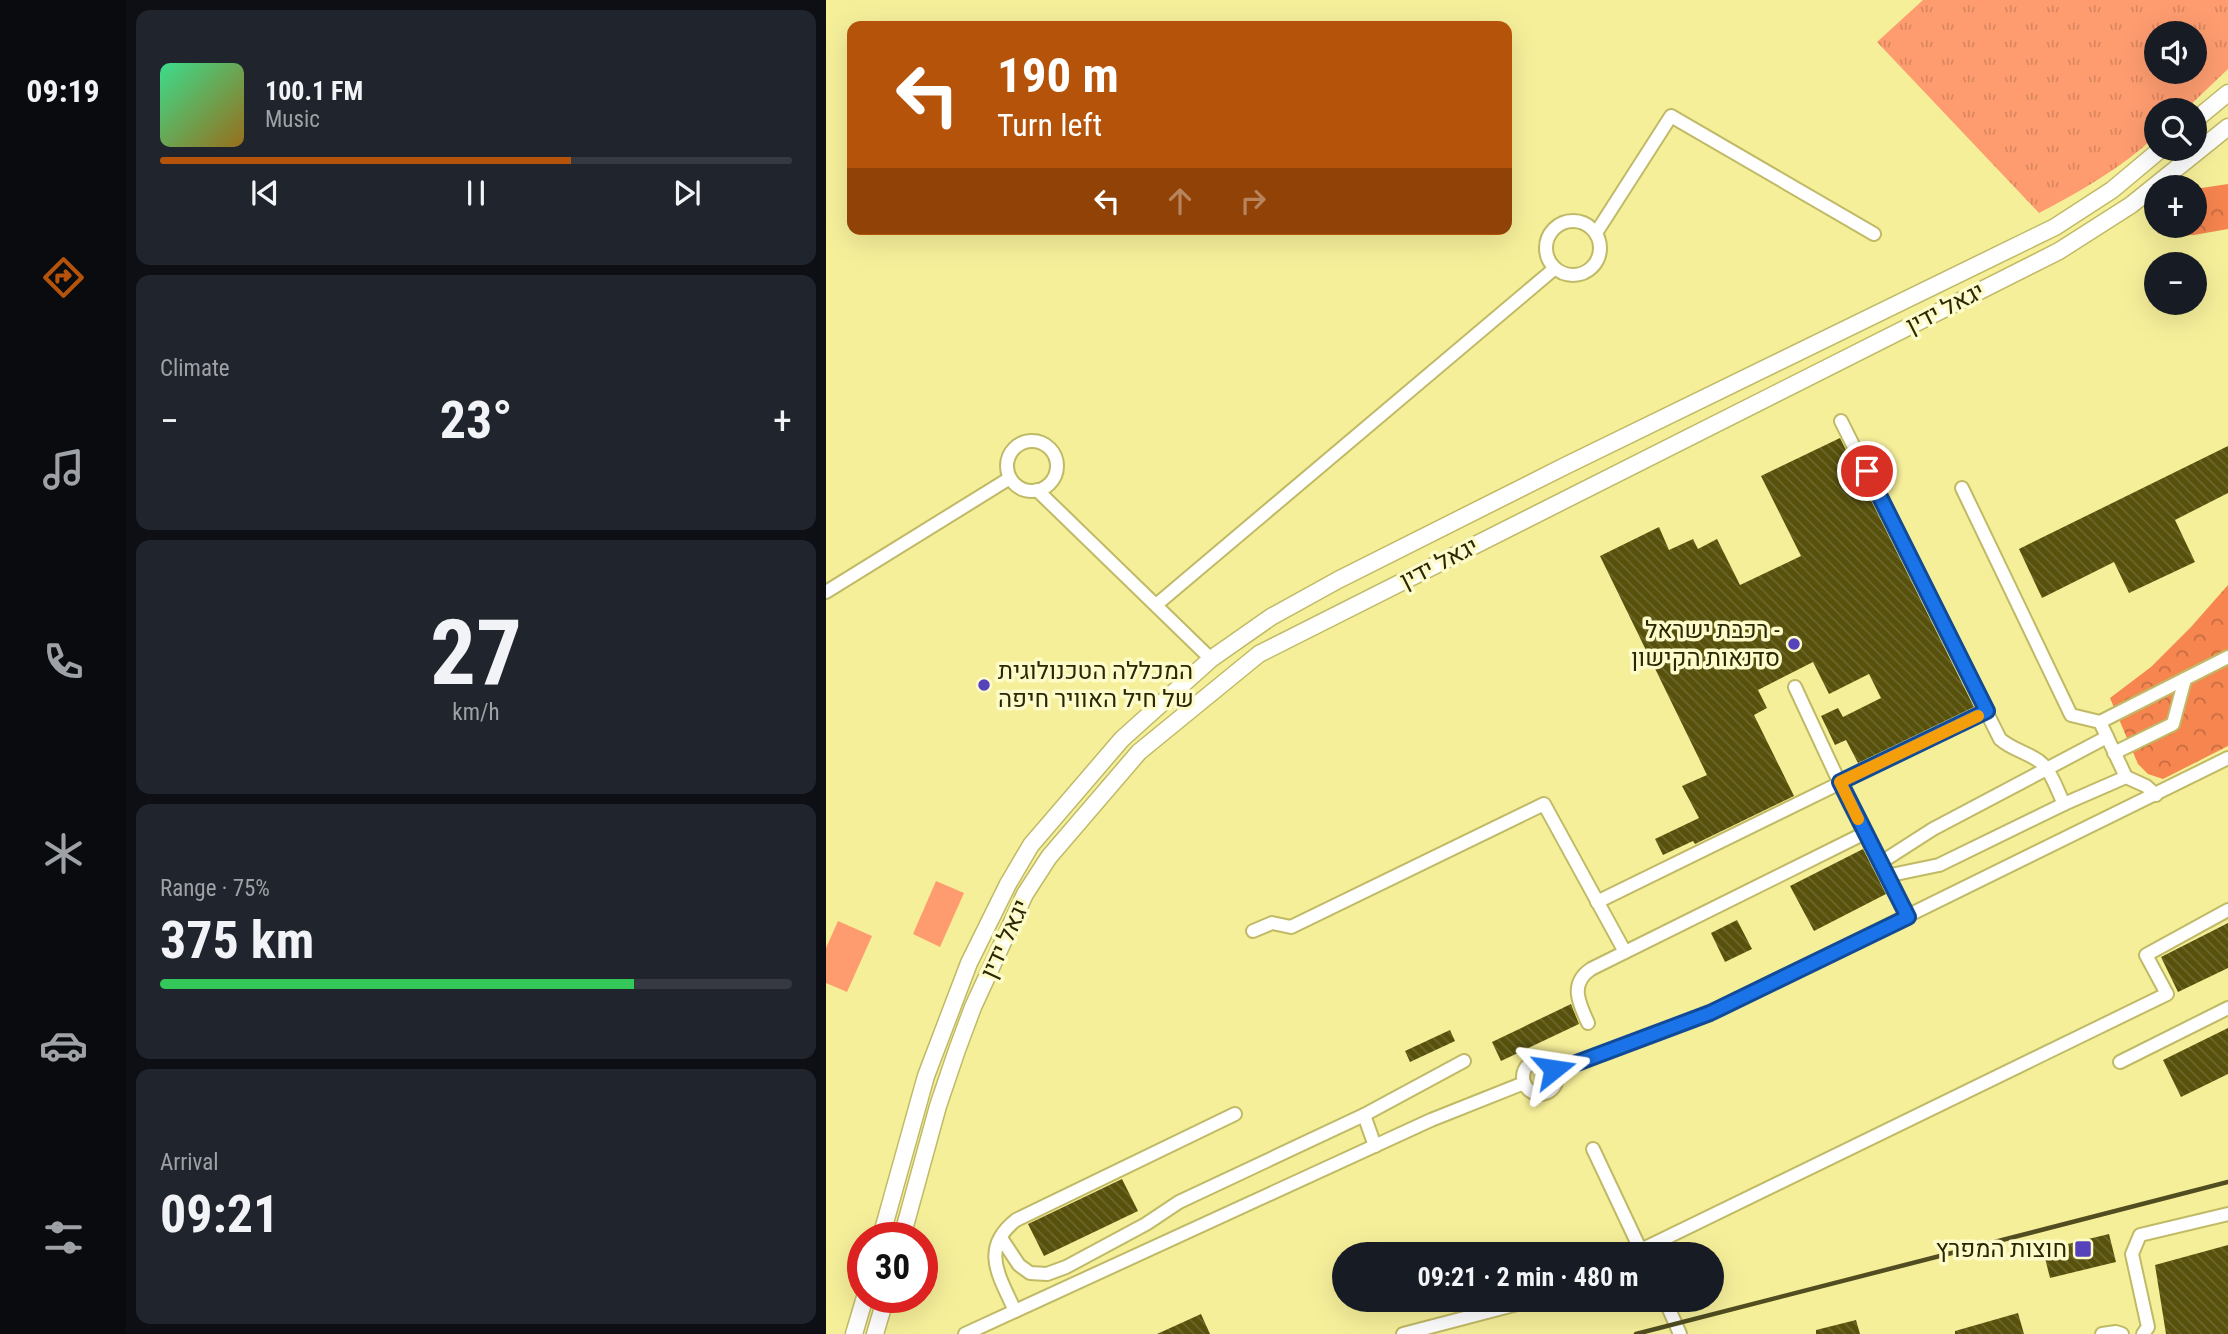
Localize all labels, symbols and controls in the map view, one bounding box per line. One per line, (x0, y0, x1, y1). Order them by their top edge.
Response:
map controls (2144, 21, 2207, 315)
button: sound (2144, 21, 2207, 84)
text: 190 m (997, 47, 1119, 104)
icon: left (882, 49, 973, 140)
text: 09:19 (26, 72, 100, 110)
text: 100.1 FM (265, 76, 363, 106)
button: search (2144, 98, 2207, 161)
text: Music (265, 106, 320, 133)
text: Turn left (997, 106, 1102, 144)
icon: previous (246, 174, 284, 212)
icon: pause (457, 174, 495, 212)
icon: next (668, 174, 706, 212)
button: + (2144, 175, 2207, 238)
icon: left (1088, 182, 1126, 220)
icon: ahead (1161, 182, 1199, 220)
icon: right (1234, 182, 1272, 220)
button: − (2144, 252, 2207, 315)
icon: directions (39, 253, 88, 302)
street label: יגאל ידין (1901, 277, 1989, 339)
text: Climate (160, 355, 230, 382)
text: 23° (440, 390, 512, 451)
text: − (160, 399, 179, 443)
text: + (773, 399, 792, 443)
pin (1837, 441, 1897, 501)
icon: music (39, 445, 88, 494)
icon: arrive (1848, 452, 1886, 490)
street label: יגאל ידין (1395, 532, 1483, 594)
text: 27 (430, 600, 522, 706)
place label: רכבת ישראל - סדנאות הקישון (1631, 616, 1780, 672)
marker: רכבת ישראל - סדנאות הקישון (1786, 636, 1802, 652)
icon: phone (39, 637, 88, 686)
place label: המכללה הטכנולוגית של חיל האוויר חיפה (998, 657, 1194, 713)
marker: המכללה הטכנולוגית של חיל האוויר חיפה (976, 677, 992, 693)
text: km/h (452, 699, 500, 726)
icon: climate (39, 829, 88, 878)
text: Range · 75% (160, 875, 270, 902)
street label: יגאל ידין (975, 895, 1035, 983)
text: 375 km (160, 910, 314, 971)
icon: car (39, 1021, 88, 1070)
position arrow (1517, 1032, 1591, 1106)
text: Arrival (160, 1149, 219, 1176)
text: 09:21 (160, 1184, 279, 1245)
icon: filters (39, 1213, 88, 1262)
speed limit sign: 30 (847, 1222, 938, 1313)
place label: חוצות המפרץ (1936, 1235, 2067, 1263)
marker: חוצות המפרץ (2073, 1239, 2093, 1259)
text: 09:21 · 2 min · 480 m (1418, 1262, 1638, 1292)

